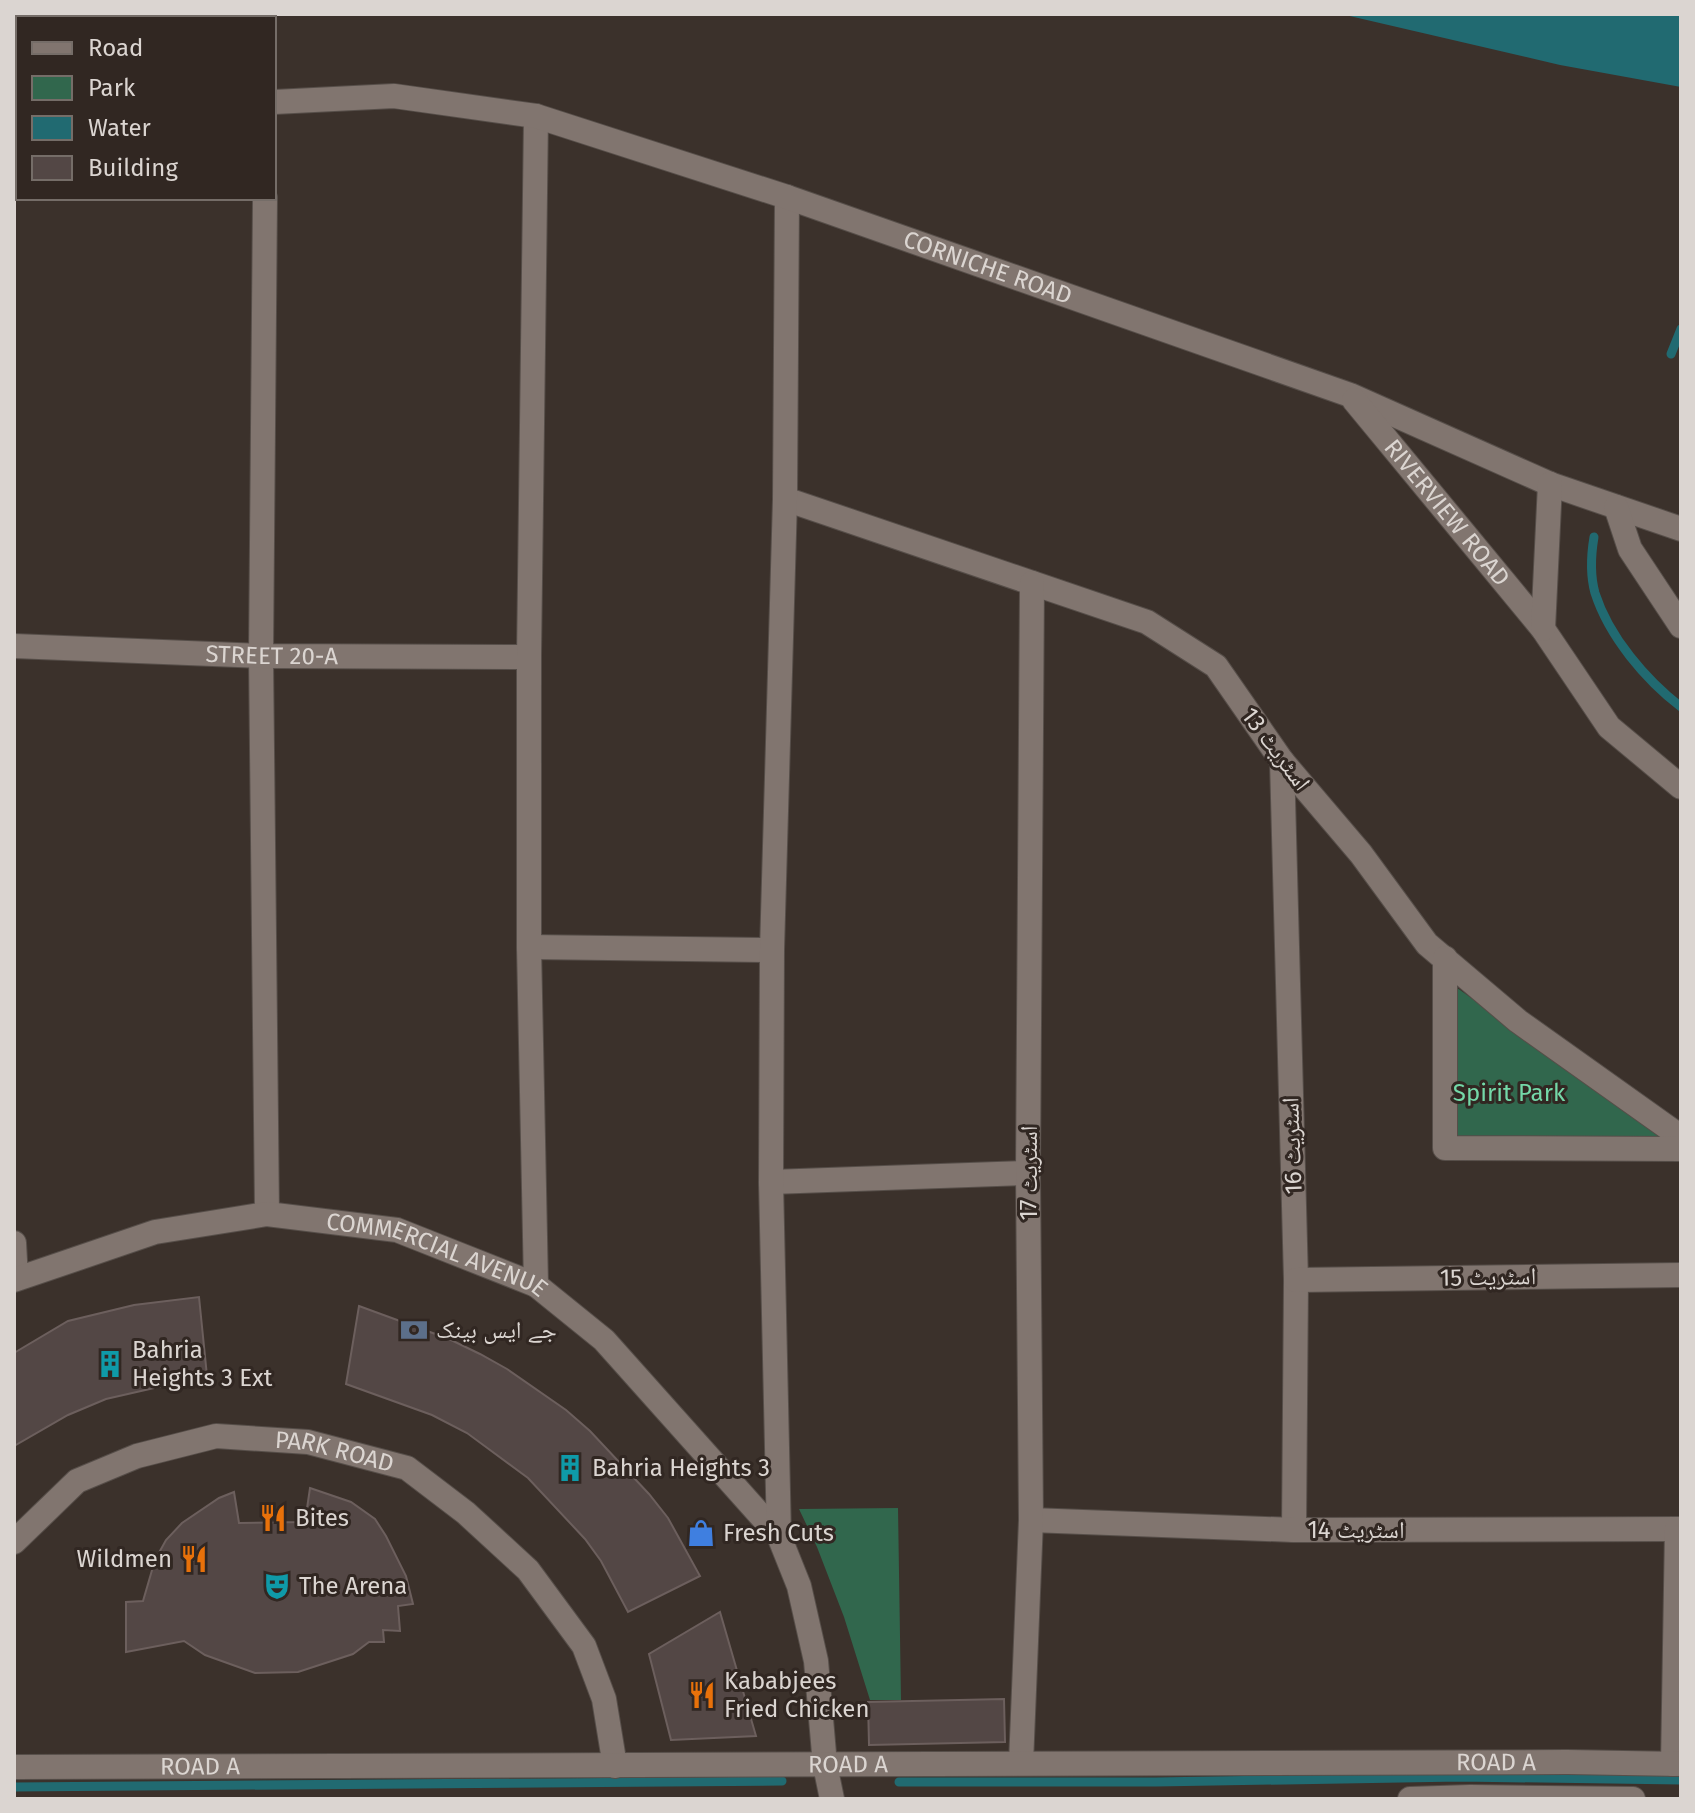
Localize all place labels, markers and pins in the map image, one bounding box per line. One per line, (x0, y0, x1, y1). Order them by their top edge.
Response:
bank icon: جے ایس بینک (399, 1315, 429, 1345)
place label: جے ایس بینک (436, 1316, 557, 1344)
place label: Bahria Heights 3 Ext (132, 1336, 273, 1392)
building icon: Bahria Heights 3 Ext (95, 1349, 125, 1379)
building icon: Bahria Heights 3 (555, 1453, 585, 1483)
place label: Bahria Heights 3 (592, 1454, 770, 1482)
restaurant icon: Bites (258, 1503, 288, 1533)
place label: Bites (295, 1504, 349, 1532)
shop icon: Fresh Cuts (686, 1518, 716, 1548)
place label: Fresh Cuts (723, 1519, 834, 1547)
restaurant icon: Wildmen (179, 1544, 209, 1574)
place label: Wildmen (76, 1545, 172, 1573)
theatre icon: The Arena (262, 1571, 292, 1601)
place label: The Arena (299, 1572, 407, 1600)
place label: Kababjees Fried Chicken (724, 1667, 870, 1723)
restaurant icon: Kababjees Fried Chicken (687, 1680, 717, 1710)

